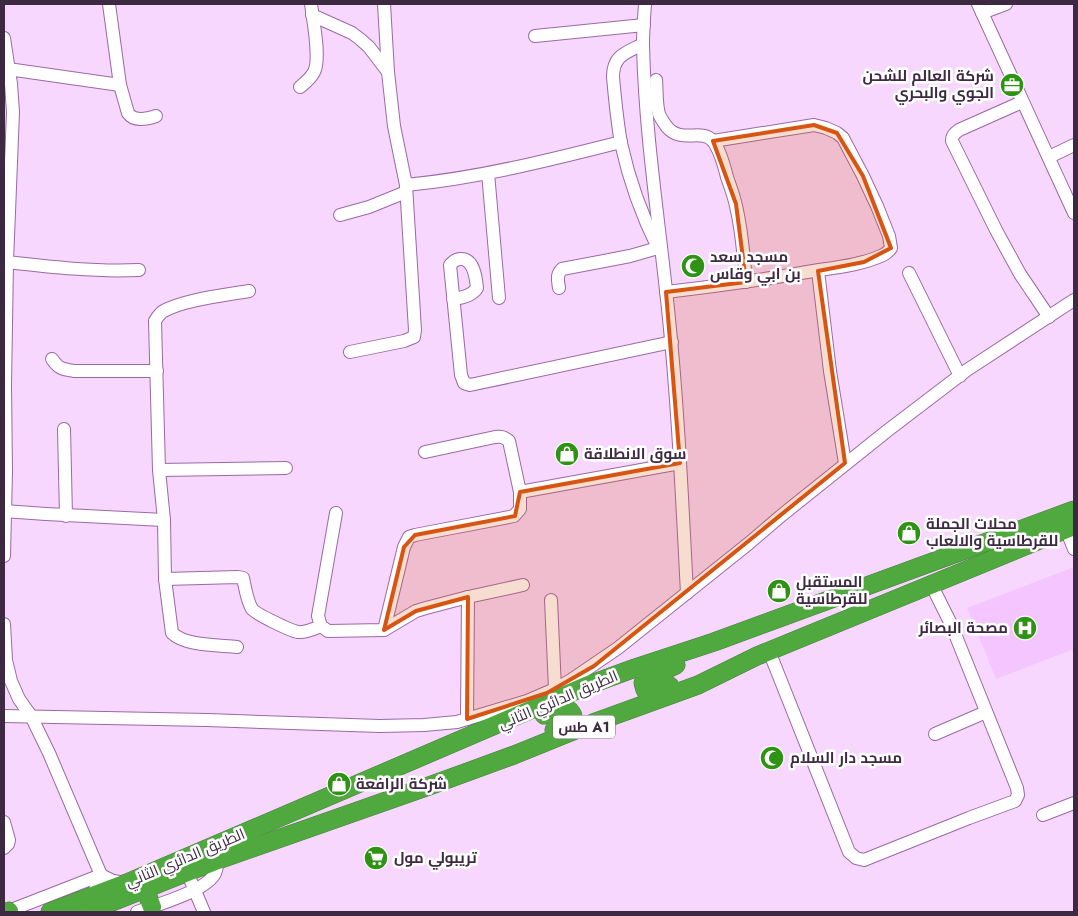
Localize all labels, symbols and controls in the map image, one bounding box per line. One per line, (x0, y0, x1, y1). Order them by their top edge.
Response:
place label: شركة العالم للشحن الجوي والبحري (863, 65, 994, 105)
office icon: شركة العالم للشحن الجوي والبحري (999, 72, 1025, 98)
place label: مسجد سعد بن ابي وقاس (710, 246, 801, 286)
mosque icon: مسجد سعد بن ابي وقاس (680, 253, 706, 279)
shop icon: سوق الانطلاقة (554, 441, 580, 467)
place label: سوق الانطلاقة (584, 443, 686, 465)
place label: محلات الجملة للقرطاسية والالعاب (926, 513, 1058, 552)
shop icon: محلات الجملة للقرطاسية والالعاب (896, 520, 922, 546)
place label: المستقبل للقرطاسية (796, 571, 867, 610)
shop icon: المستقبل للقرطاسية (766, 578, 792, 604)
hospital icon: مصحة البصائر (1012, 615, 1038, 641)
place label: مصحة البصائر (918, 617, 1008, 639)
street label: الطريق الدائري الثاني (495, 665, 622, 736)
road number: طس A1 (553, 716, 615, 739)
mosque icon: مسجد دار السلام (759, 745, 785, 771)
place label: مسجد دار السلام (790, 747, 902, 769)
shop icon: شركة الرافعة (326, 771, 352, 797)
place label: شركة الرافعة (356, 773, 447, 795)
street label: الطريق الدائري الثاني (122, 823, 249, 894)
supermarket icon: تريبولي مول (363, 845, 389, 871)
place label: تريبولي مول (394, 847, 477, 870)

